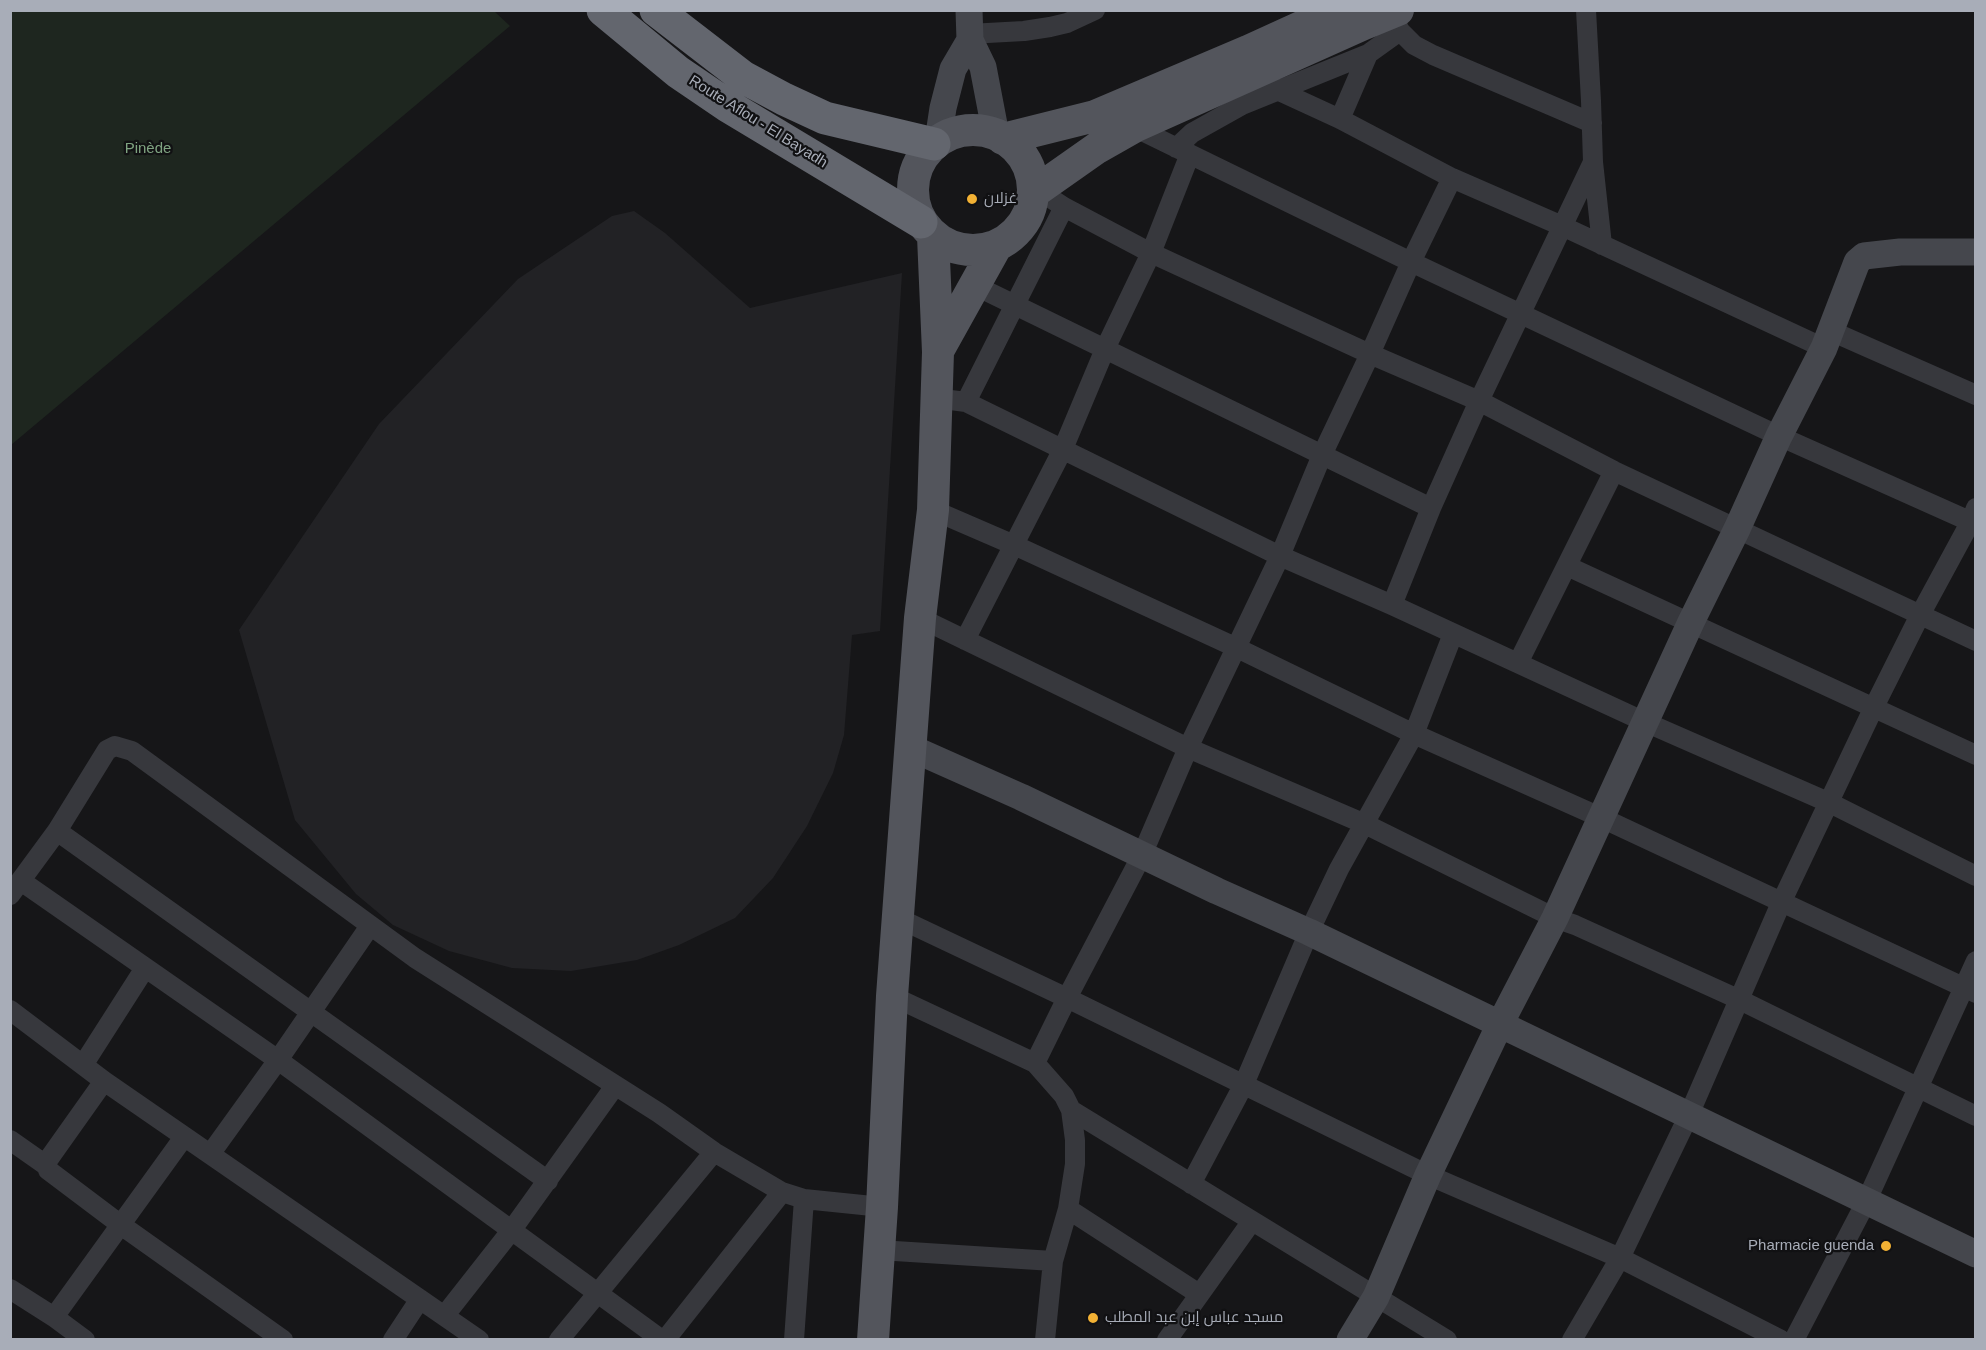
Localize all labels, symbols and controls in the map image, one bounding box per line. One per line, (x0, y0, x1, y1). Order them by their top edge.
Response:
street label: Route Aflou - El Bayadh (685, 72, 831, 172)
park label: Pinède (125, 140, 171, 158)
place label: غزلان (984, 190, 1017, 208)
marker: غزلان (965, 192, 979, 206)
place label: Pharmacie guenda (1748, 1237, 1874, 1255)
marker: Pharmacie guenda (1879, 1239, 1893, 1253)
place label: مسجد عباس إبن عبد المطلب (1105, 1309, 1283, 1327)
marker: مسجد عباس إبن عبد المطلب (1086, 1311, 1100, 1325)

